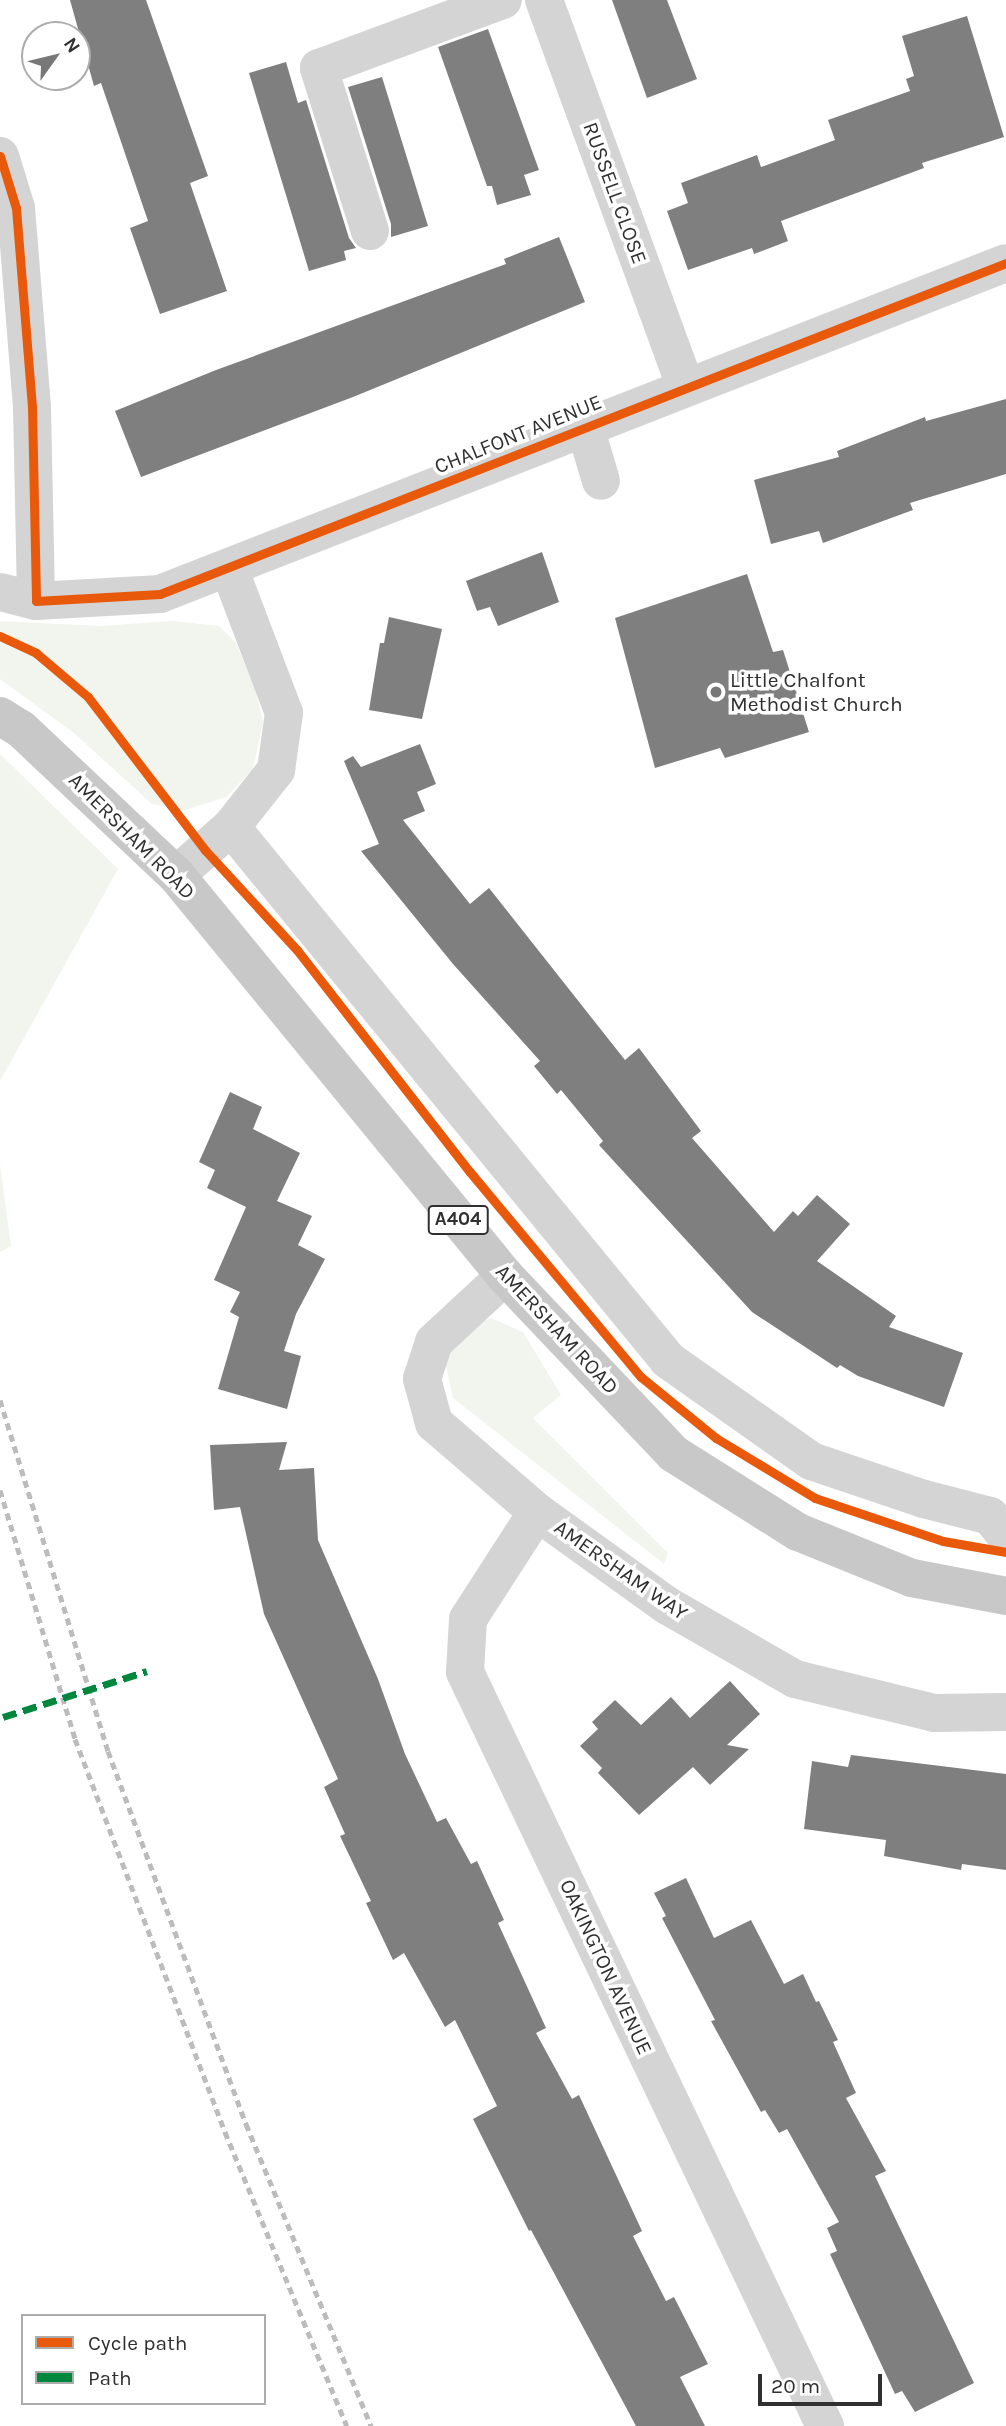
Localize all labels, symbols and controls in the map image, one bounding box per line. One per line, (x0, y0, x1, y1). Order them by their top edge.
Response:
north arrow (21, 21, 91, 91)
text: N (59, 34, 85, 57)
street label: RUSSELL CLOSE (578, 119, 652, 267)
street label: CHALFONT AVENUE (431, 389, 605, 479)
place label: Little Chalfont Methodist Church (730, 667, 903, 717)
marker: Little Chalfont Methodist Church (708, 684, 724, 700)
street label: AMERSHAM ROAD (64, 768, 200, 904)
road number: A404 (426, 1204, 490, 1236)
street label: AMERSHAM ROAD (490, 1259, 624, 1399)
street label: AMERSHAM WAY (549, 1515, 693, 1625)
street label: OAKINGTON AVENUE (554, 1875, 658, 2059)
legend (21, 2314, 266, 2405)
text: Cycle path (88, 2331, 188, 2355)
scale bar (761, 2360, 885, 2404)
text: Path (88, 2366, 132, 2390)
text: 20 m (771, 2374, 820, 2398)

